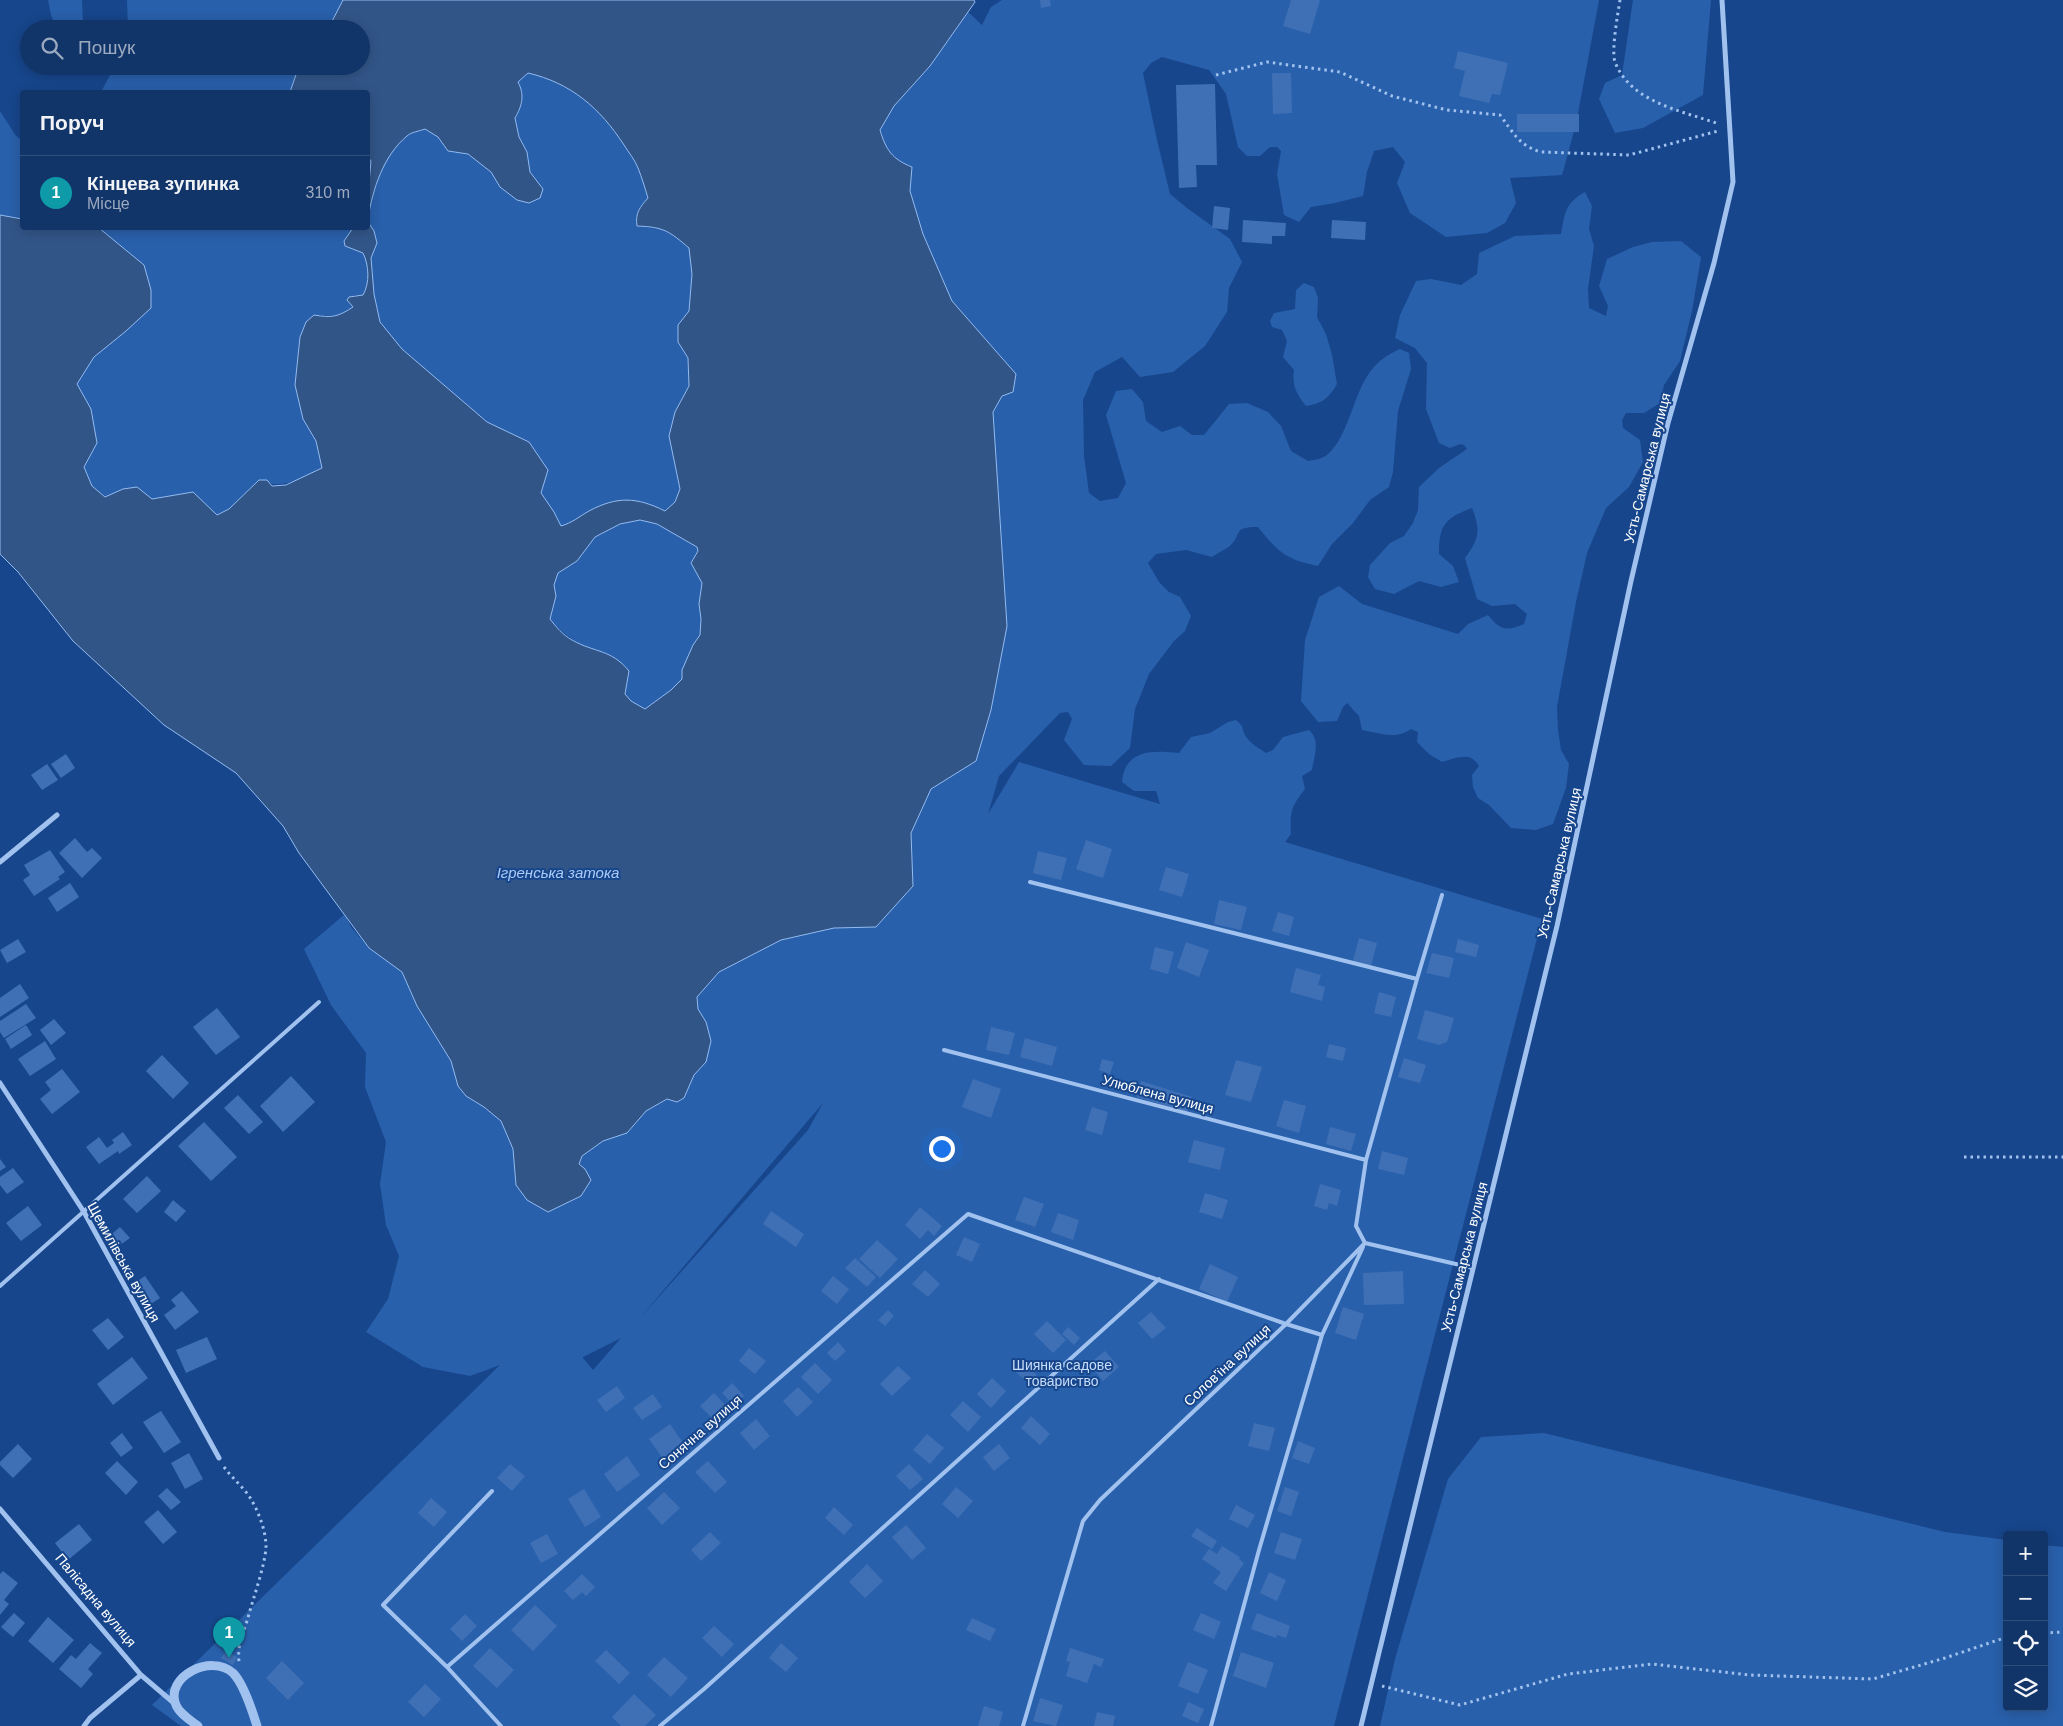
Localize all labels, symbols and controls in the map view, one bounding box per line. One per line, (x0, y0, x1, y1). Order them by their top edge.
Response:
search box (20, 20, 370, 75)
icon: search (38, 34, 66, 62)
text: Пошук (78, 37, 135, 58)
text: Поруч (40, 111, 104, 134)
text: Кінцева зупинка (87, 173, 239, 194)
text: 1 (52, 184, 60, 201)
text: 310 m (306, 184, 350, 201)
text: Місце (87, 195, 130, 212)
street label: Усть-Самарська вулиця (1621, 391, 1673, 545)
street label: Усть-Самарська вулиця (1534, 786, 1584, 940)
water label: Ігренська затока (497, 864, 619, 881)
street label: Улюблена вулиця (1100, 1071, 1216, 1117)
your location (929, 1136, 955, 1162)
street label: Усть-Самарська вулиця (1438, 1180, 1490, 1334)
street label: Щемилівська вулиця (84, 1199, 164, 1325)
street label: Солов'їна вулиця (1180, 1321, 1274, 1409)
park label: Шиянка садове товариство (1012, 1357, 1112, 1389)
street label: Сонячна вулиця (655, 1391, 745, 1473)
map controls (2003, 1531, 2048, 1711)
button: + (2003, 1531, 2048, 1576)
street label: Палісадна вулиця (52, 1550, 140, 1650)
button: − (2003, 1576, 2048, 1621)
pin: 1 (213, 1617, 245, 1658)
button: locate (2003, 1621, 2048, 1666)
button: layers (2003, 1666, 2048, 1711)

